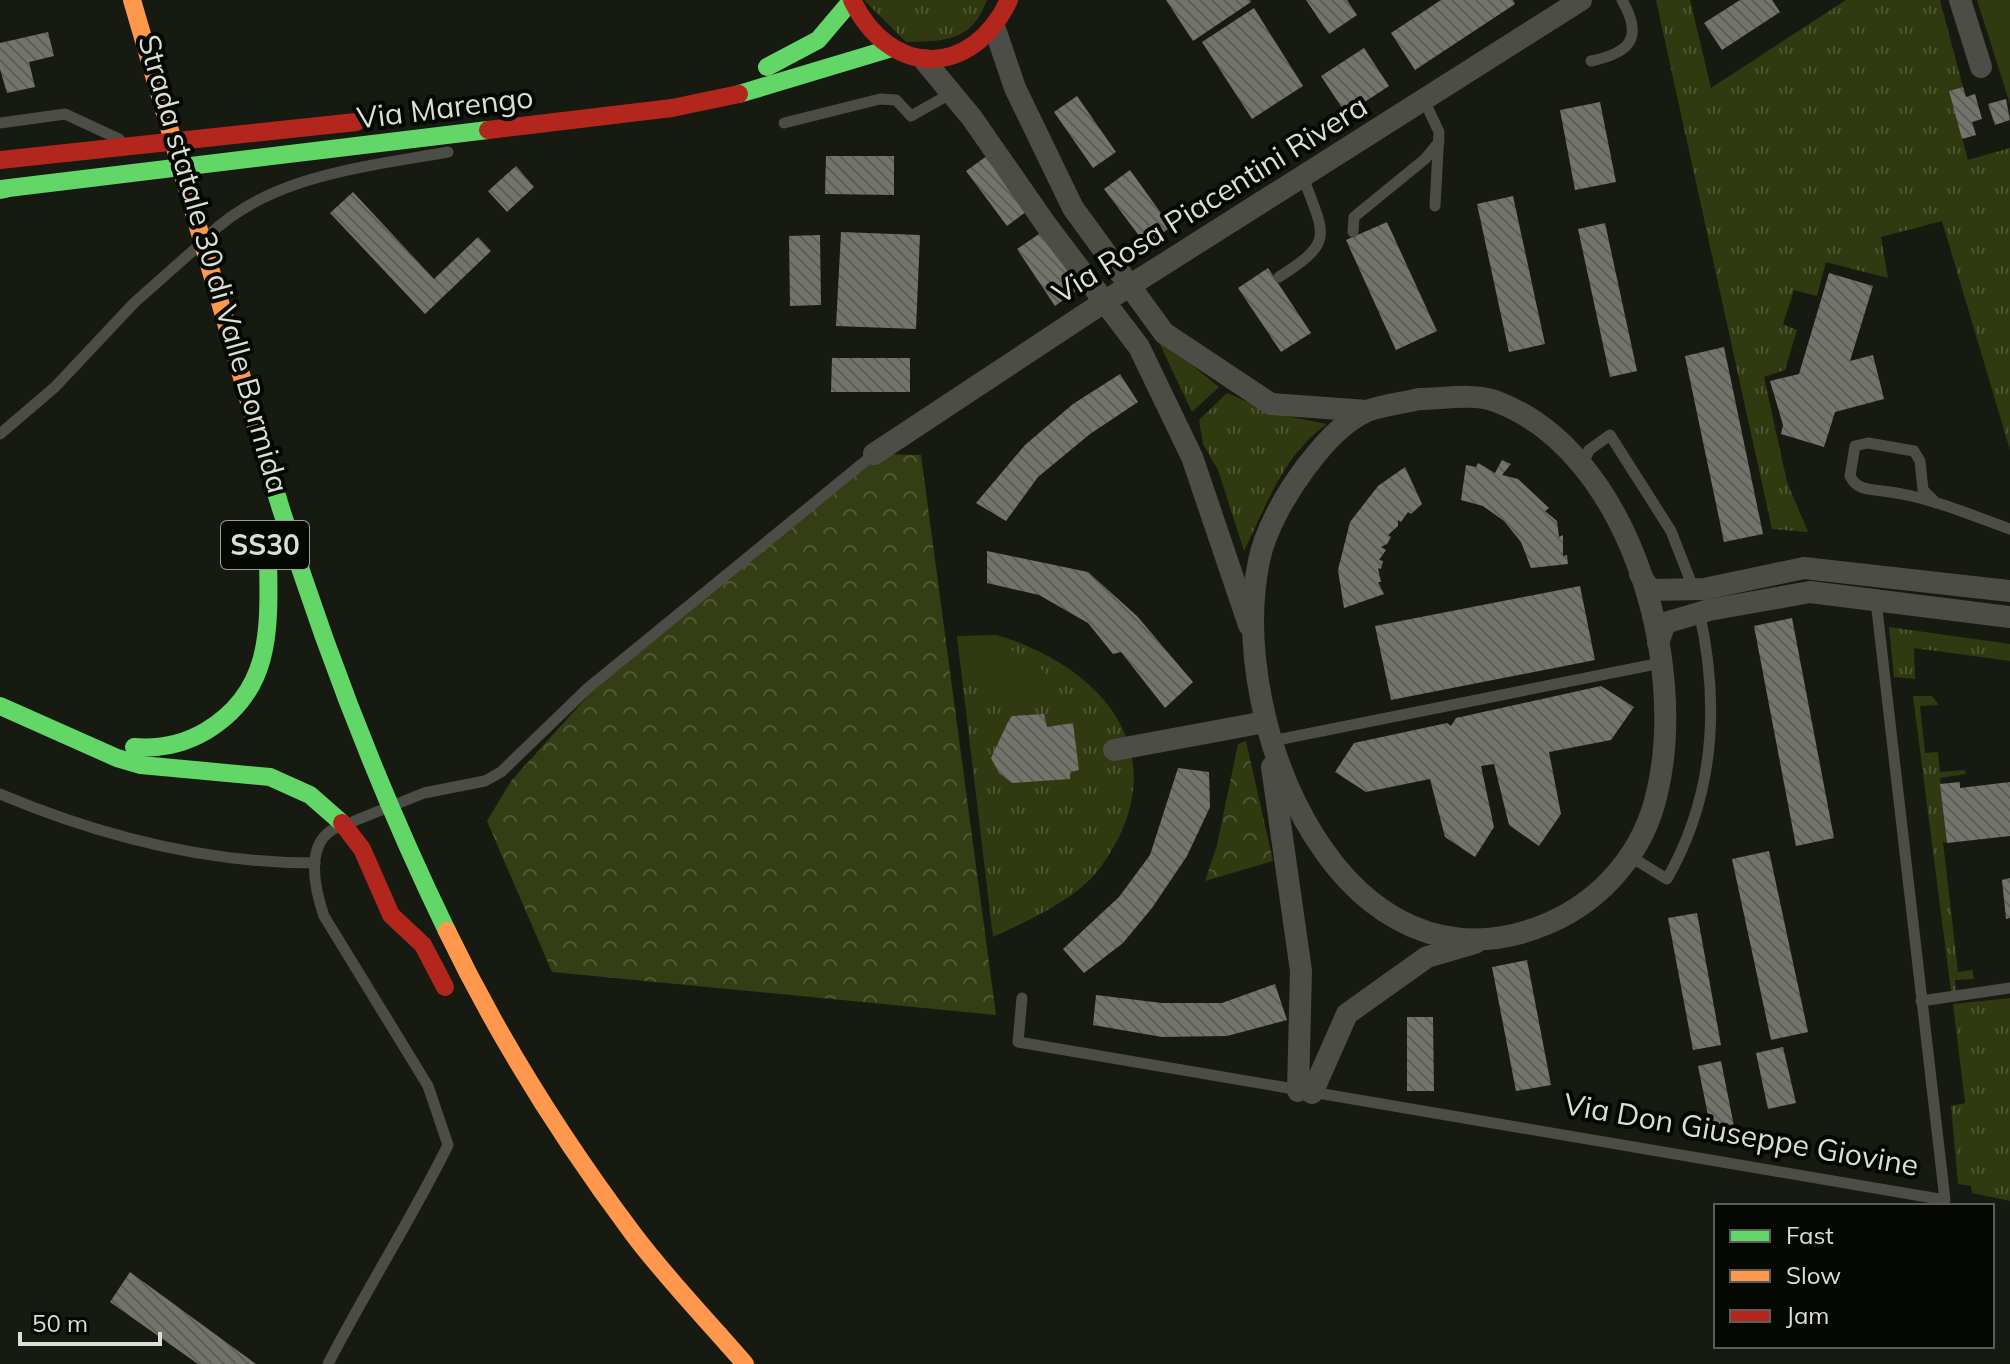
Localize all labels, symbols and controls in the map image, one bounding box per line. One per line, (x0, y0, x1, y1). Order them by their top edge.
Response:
street label: Strada statale 30 di Valle Bormida (130, 30, 298, 497)
street label: Via Marengo (354, 77, 535, 137)
street label: Via Rosa Piacentini Rivera (1045, 87, 1374, 312)
road number: SS30 (221, 521, 309, 569)
street label: Via Don Giuseppe Giovine (1561, 1084, 1922, 1184)
legend (1714, 1204, 1994, 1348)
text: Fast (1786, 1220, 1834, 1250)
text: Slow (1786, 1260, 1841, 1290)
scale bar (20, 1296, 160, 1346)
text: Jam (1786, 1300, 1829, 1330)
text: 50 m (32, 1308, 88, 1338)

